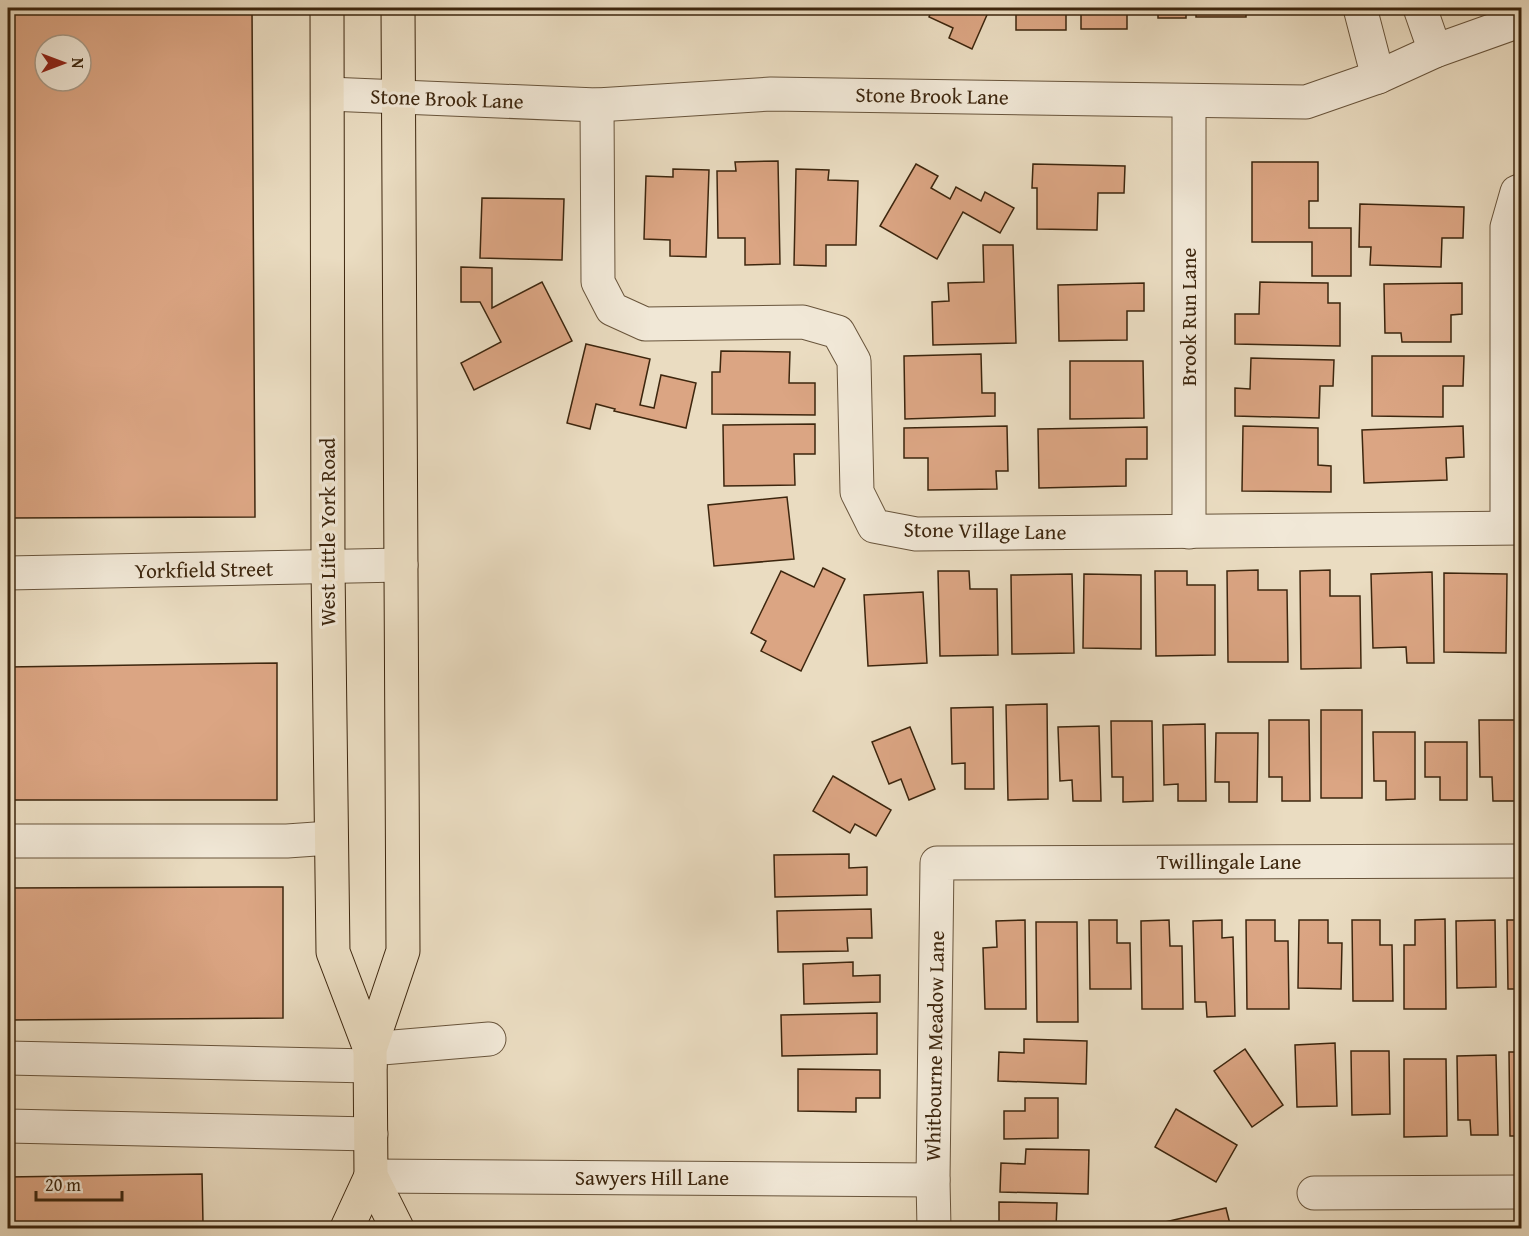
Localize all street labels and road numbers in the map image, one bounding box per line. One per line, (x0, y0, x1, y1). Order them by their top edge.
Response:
street label: Stone Brook Lane (855, 79, 1009, 112)
street label: Stone Brook Lane (370, 80, 524, 117)
street label: Brook Run Lane (1173, 248, 1204, 386)
street label: West Little York Road (312, 437, 343, 626)
street label: Stone Village Lane (903, 514, 1067, 547)
street label: Yorkfield Street (134, 553, 274, 586)
street label: Twillingale Lane (1157, 846, 1301, 877)
street label: Whitbourne Meadow Lane (917, 930, 952, 1162)
street label: Sawyers Hill Lane (575, 1162, 729, 1193)

